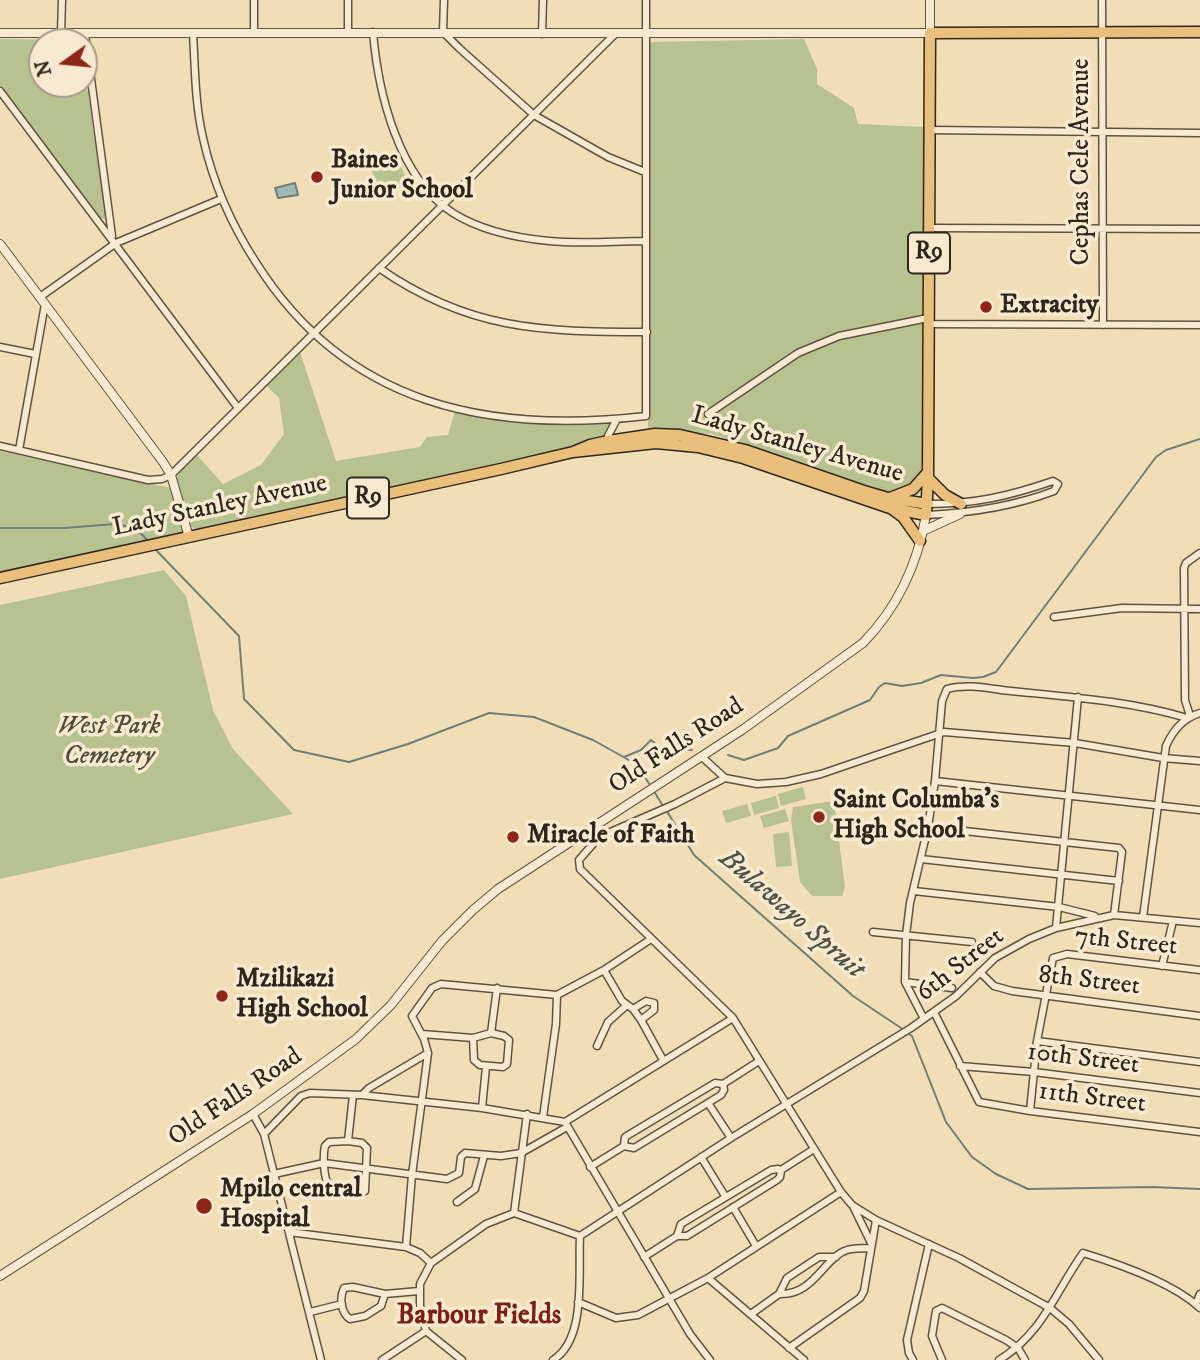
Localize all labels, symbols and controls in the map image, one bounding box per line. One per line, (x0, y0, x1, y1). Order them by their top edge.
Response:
north arrow (28, 28, 98, 98)
text: N (31, 58, 57, 79)
street label: Cephas Cele Avenue (1067, 59, 1099, 265)
place label: Baines Junior School (331, 146, 473, 208)
marker: Baines Junior School (309, 169, 325, 185)
road number: R9 (908, 232, 950, 274)
place label: Extracity (1000, 291, 1099, 323)
marker: Extracity (978, 299, 994, 315)
street label: Lady Stanley Avenue (688, 401, 906, 491)
street label: Lady Stanley Avenue (110, 469, 330, 545)
road number: R9 (347, 477, 389, 518)
street label: Old Falls Road (604, 692, 750, 802)
park label: West Park Cemetery (58, 712, 160, 774)
place label: Saint Columba's High School (833, 786, 999, 848)
marker: Saint Columba's High School (811, 809, 827, 825)
place label: Miracle of Faith (527, 821, 695, 853)
marker: Miracle of Faith (505, 829, 521, 845)
water label: Bulawayo Spruit (712, 843, 870, 987)
street label: 6th Street (911, 922, 1011, 1010)
street label: 7th Street (1073, 922, 1179, 964)
street label: 8th Street (1036, 960, 1142, 1004)
place label: Mzilikazi High School (236, 965, 368, 1026)
marker: Mzilikazi High School (214, 988, 230, 1004)
street label: 10th Street (1025, 1038, 1141, 1082)
street label: Old Falls Road (163, 1042, 309, 1154)
street label: 11th Street (1036, 1077, 1148, 1121)
place label: Mpilo central Hospital (220, 1175, 362, 1236)
marker: Mpilo central Hospital (194, 1196, 214, 1216)
district label: Barbour Fields (397, 1300, 561, 1334)

